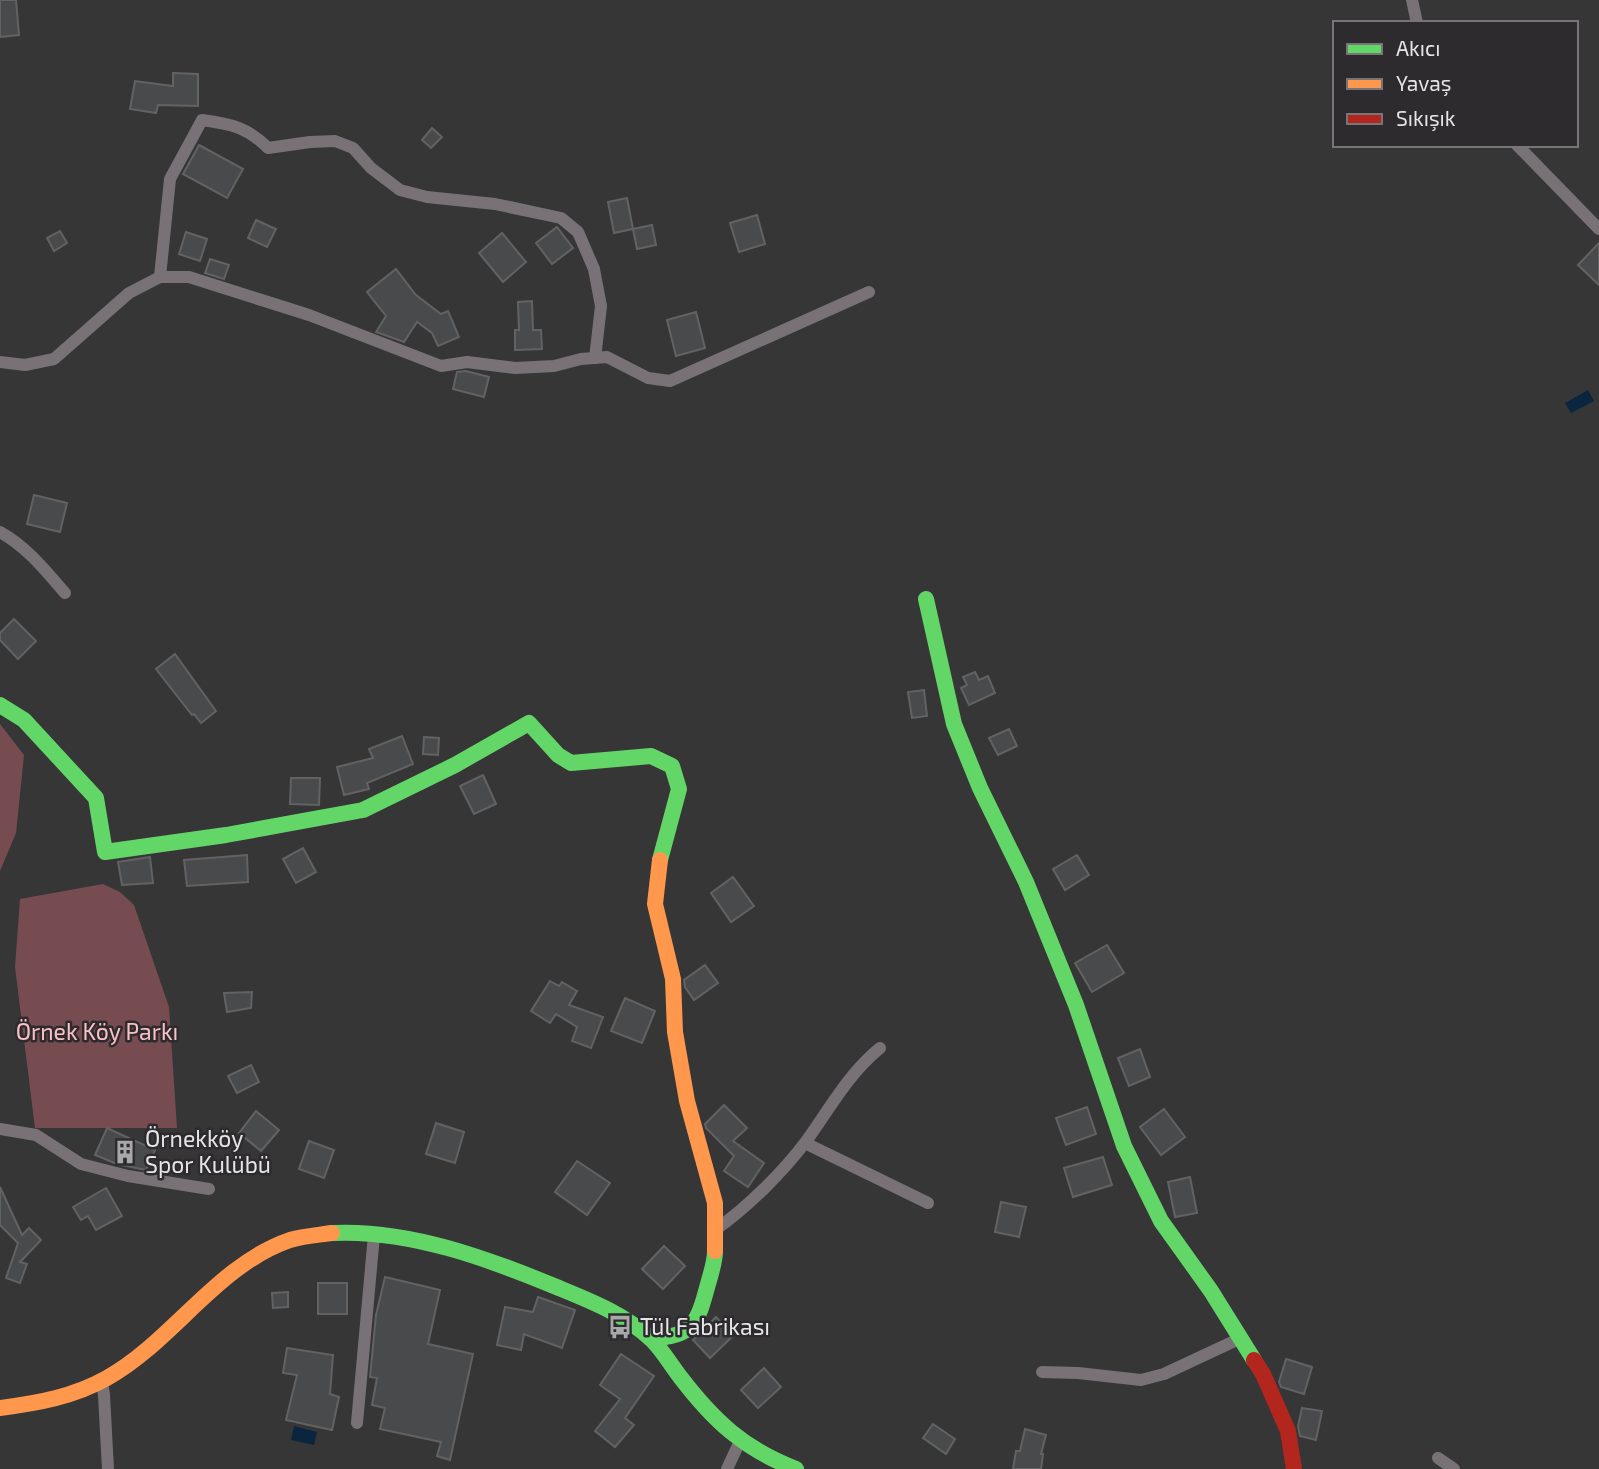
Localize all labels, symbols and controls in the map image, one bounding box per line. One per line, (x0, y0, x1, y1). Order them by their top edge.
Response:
legend (1333, 21, 1578, 147)
text: Akıcı (1396, 35, 1440, 60)
text: Yavaş (1396, 70, 1452, 97)
text: Sıkışık (1396, 105, 1456, 132)
park label: Örnek Köy Parkı (16, 1017, 178, 1045)
place label: Örnekköy Spor Kulübü (145, 1124, 271, 1178)
building icon: Örnekköy Spor Kulübü (111, 1138, 139, 1166)
place label: Tül Fabrikası (640, 1312, 770, 1340)
bus stop icon: Tül Fabrikası (606, 1313, 634, 1341)

